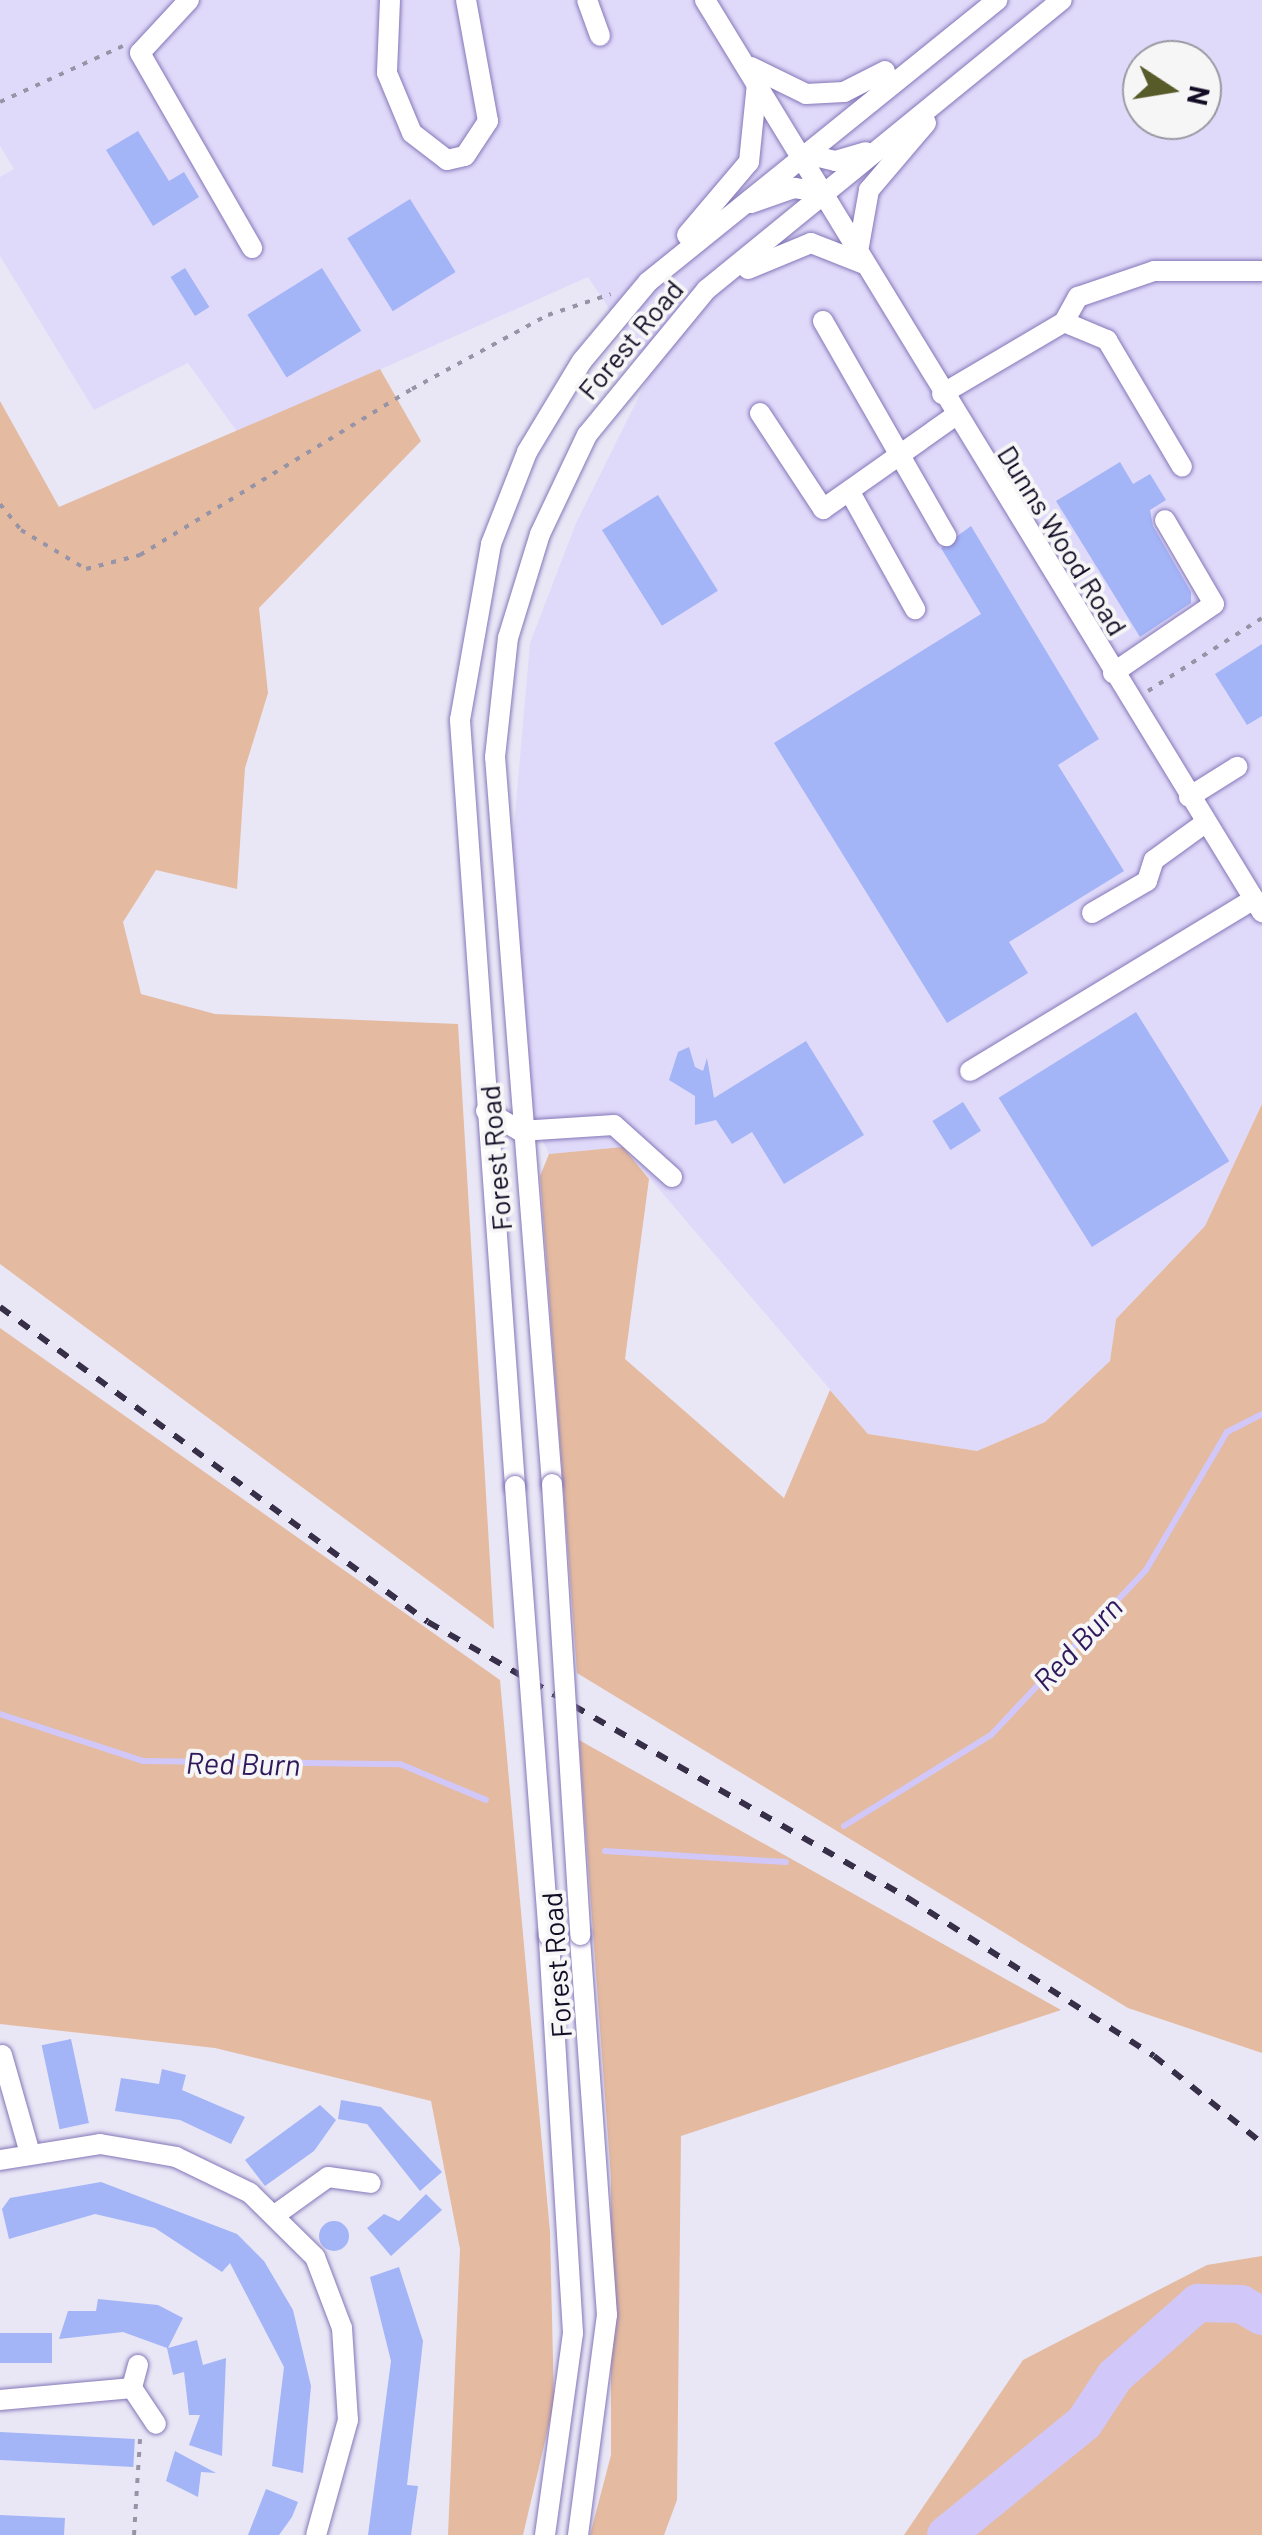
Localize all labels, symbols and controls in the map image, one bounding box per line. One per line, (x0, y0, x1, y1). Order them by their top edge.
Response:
north arrow (1122, 40, 1222, 140)
text: N (1181, 83, 1218, 108)
street label: Forest Road (570, 272, 690, 406)
street label: Dunns Wood Road (991, 439, 1135, 641)
street label: Forest Road (472, 1084, 518, 1232)
water label: Red Burn (1025, 1589, 1129, 1697)
water label: Red Burn (185, 1744, 301, 1782)
street label: Forest Road (534, 1891, 578, 2039)

